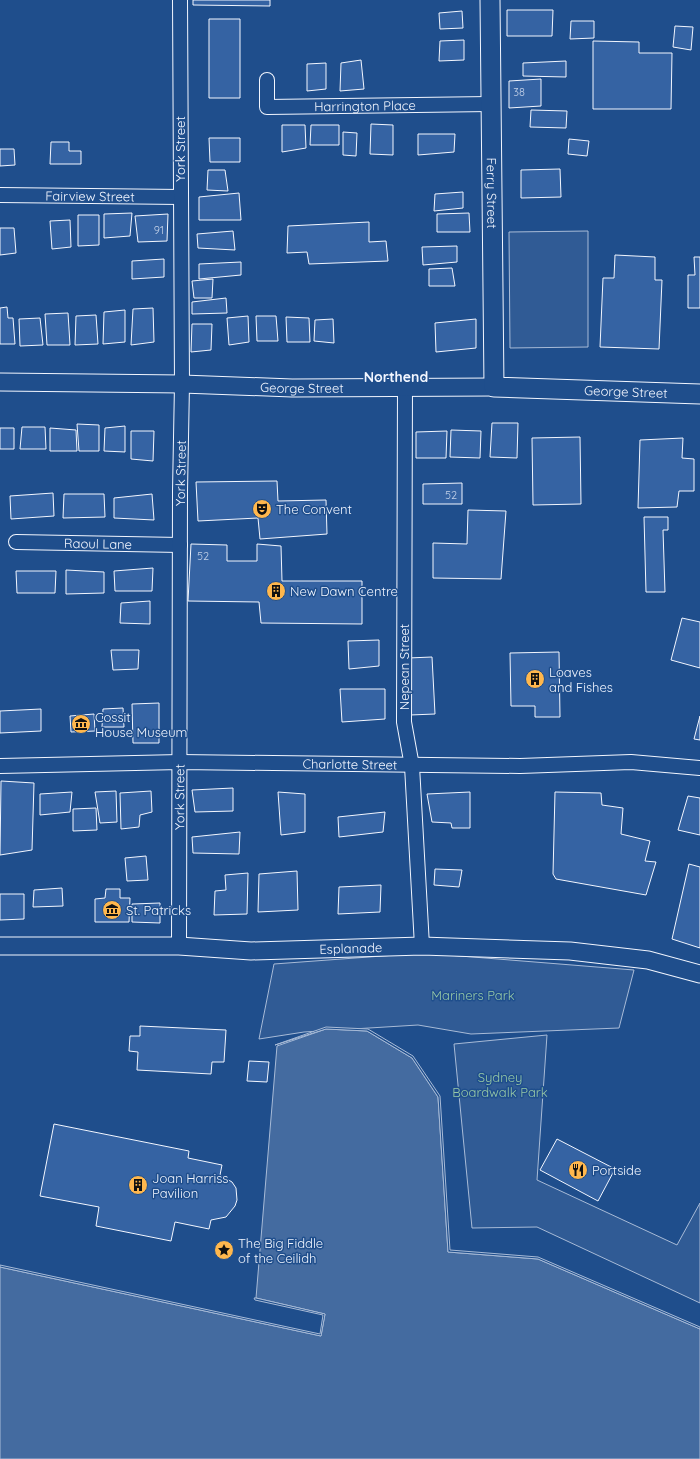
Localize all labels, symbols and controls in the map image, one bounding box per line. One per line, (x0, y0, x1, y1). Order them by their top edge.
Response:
house number: 38 (513, 85, 525, 99)
street label: Harrington Place (314, 97, 416, 114)
street label: York Street (172, 116, 188, 182)
street label: Ferry Street (484, 157, 500, 229)
street label: Fairview Street (45, 188, 135, 204)
house number: 91 (154, 223, 164, 237)
district label: Northend (364, 368, 428, 386)
street label: George Street (260, 379, 344, 396)
street label: George Street (584, 382, 668, 401)
street label: York Street (172, 440, 189, 506)
house number: 52 (445, 488, 457, 502)
theatre icon: The Convent (251, 498, 273, 520)
place label: The Convent (276, 501, 352, 517)
street label: Raoul Lane (64, 535, 132, 552)
house number: 52 (197, 549, 209, 563)
building icon: New Dawn Centre (265, 580, 287, 602)
place label: New Dawn Centre (290, 583, 398, 599)
street label: Nepean Street (396, 624, 412, 710)
place label: Loaves and Fishes (549, 664, 613, 695)
building icon: Loaves and Fishes (524, 668, 546, 690)
place label: Cossit House Museum (95, 709, 187, 740)
museum icon: Cossit House Museum (70, 713, 92, 735)
street label: Charlotte Street (302, 755, 397, 773)
street label: York Street (171, 764, 187, 830)
museum icon: St. Patricks (101, 899, 123, 921)
place label: St. Patricks (126, 902, 191, 918)
street label: Esplanade (319, 939, 382, 957)
park label: Mariners Park (431, 987, 515, 1003)
park label: Sydney Boardwalk Park (452, 1069, 548, 1100)
restaurant icon: Portside (567, 1159, 589, 1181)
place label: Portside (592, 1162, 641, 1178)
place label: Joan Harriss Pavilion (152, 1170, 228, 1201)
building icon: Joan Harriss Pavilion (127, 1174, 149, 1196)
place label: The Big Fiddle of the Ceilidh (238, 1235, 323, 1266)
place icon: The Big Fiddle of the Ceilidh (213, 1239, 235, 1261)

